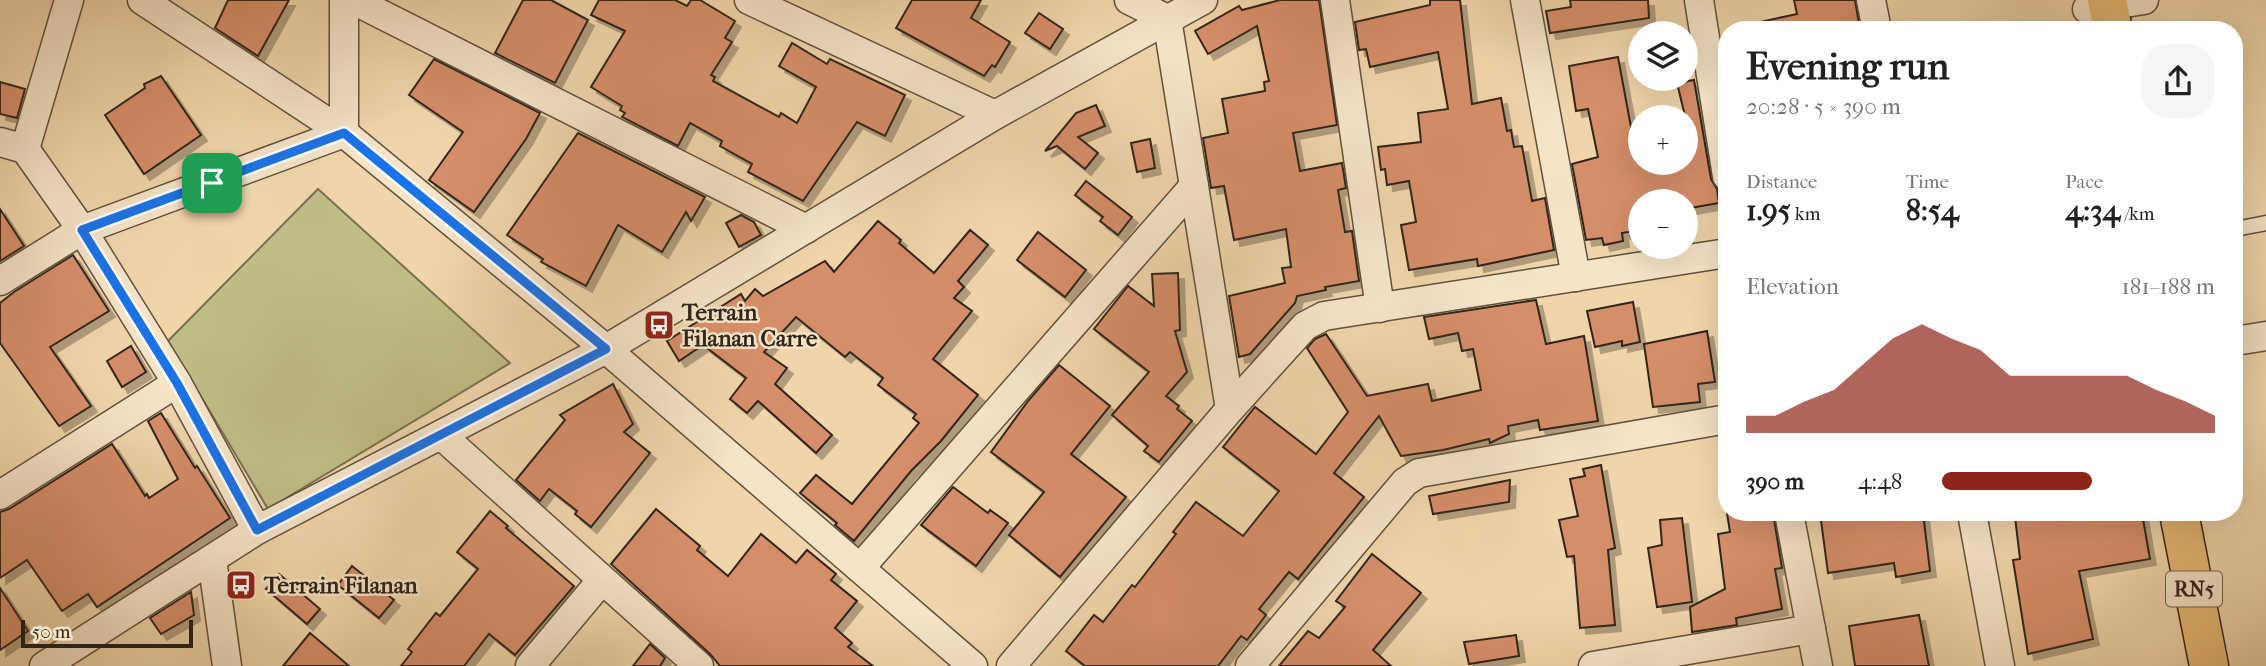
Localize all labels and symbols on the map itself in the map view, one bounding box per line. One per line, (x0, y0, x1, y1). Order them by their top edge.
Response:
pin (182, 153, 242, 213)
place label: Terrain Filanan Carre (681, 299, 818, 352)
bus stop icon: Terrain Filanan Carre (642, 308, 676, 342)
bus stop icon: Terrain Filanan (224, 568, 258, 602)
place label: Terrain Filanan (263, 572, 418, 599)
road number: RN5 (2166, 572, 2222, 606)
scale bar (21, 617, 192, 649)

